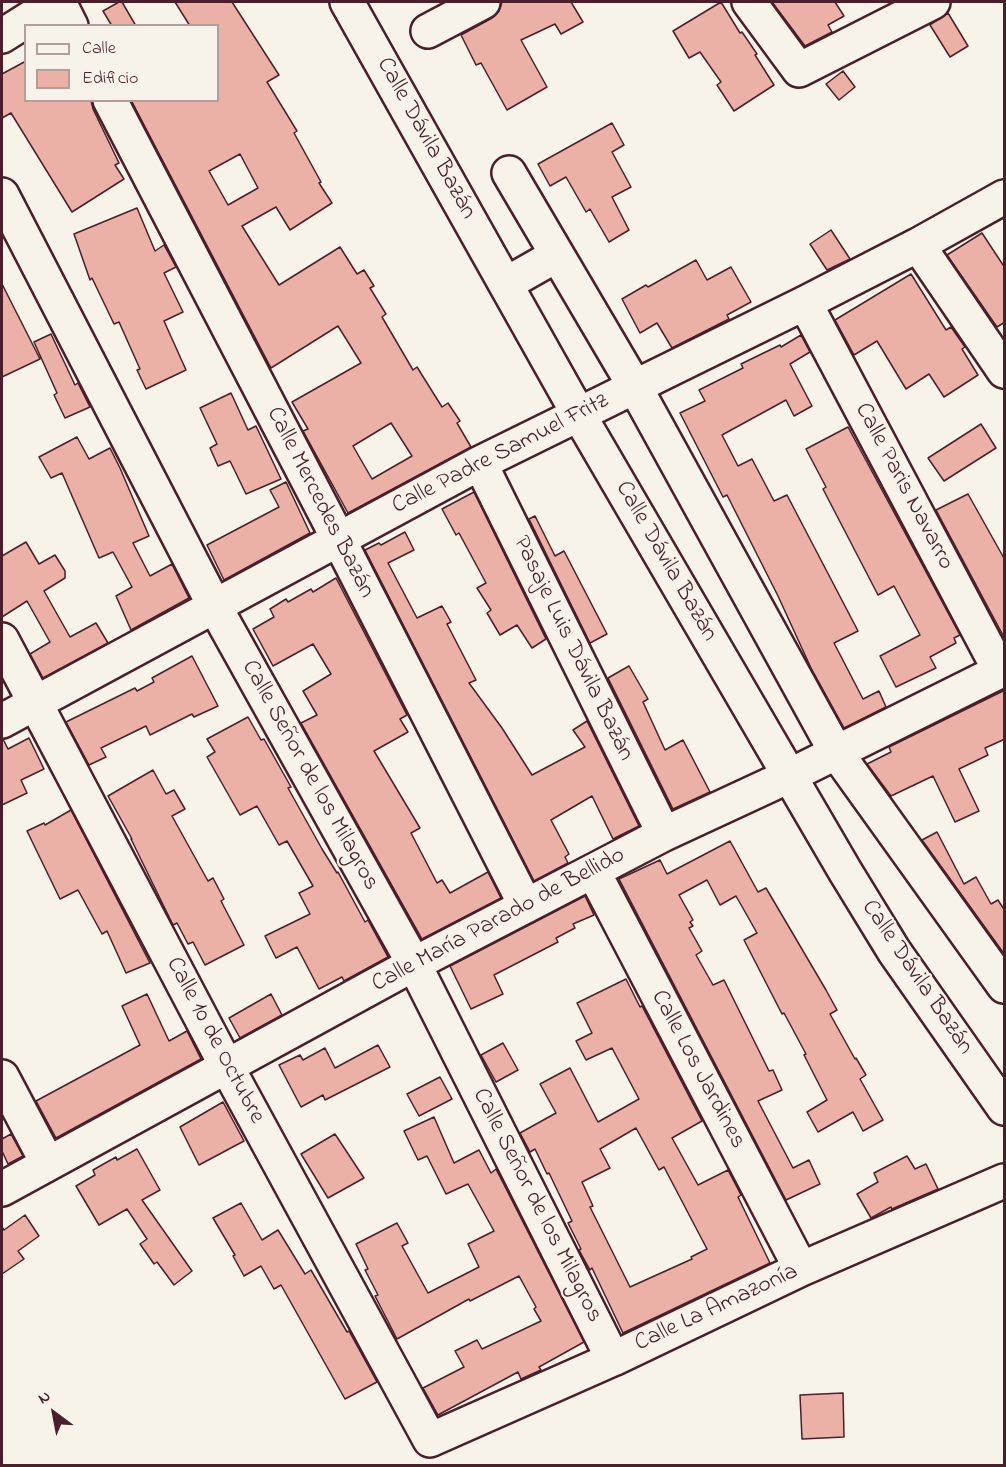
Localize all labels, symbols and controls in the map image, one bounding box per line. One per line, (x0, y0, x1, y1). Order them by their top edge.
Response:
legend (24, 24, 219, 102)
text: Calle (82, 36, 116, 62)
street label: Calle Dávila Bazán (369, 53, 481, 225)
text: Edificio (82, 66, 138, 92)
street label: Calle Padre Samuel Fritz (388, 388, 614, 522)
street label: Calle Paris Navarro (847, 399, 959, 575)
street label: Calle Mercedes Bazán (258, 403, 380, 603)
street label: Calle Dávila Bazán (607, 477, 723, 647)
street label: Pasaje Luis Dávila Bazán (505, 532, 639, 766)
street label: Calle Señor de los Milagros (234, 656, 384, 896)
street label: Calle María Parado de Bellido (368, 842, 630, 1000)
street label: Calle Dávila Bazán (854, 895, 978, 1061)
street label: Calle 10 de Octubre (158, 953, 270, 1129)
street label: Calle Los Jardines (643, 986, 751, 1154)
street label: Calle Señor de los Milagros (464, 1084, 608, 1328)
street label: Calle La Amazonía (631, 1259, 803, 1359)
north arrow (24, 1383, 84, 1443)
text: N (34, 1385, 55, 1411)

